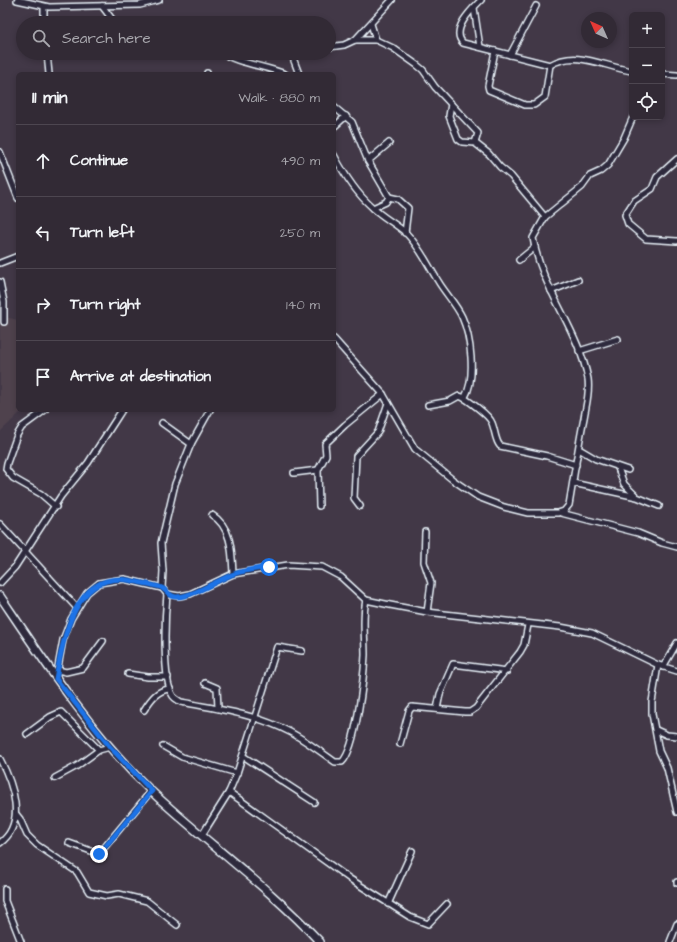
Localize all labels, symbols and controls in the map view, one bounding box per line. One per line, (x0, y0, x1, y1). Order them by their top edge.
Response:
north arrow (581, 12, 617, 48)
map controls (629, 12, 665, 120)
button: + (629, 12, 665, 48)
search box (16, 16, 336, 60)
icon: search (30, 27, 52, 49)
text: Search here (62, 28, 151, 49)
button: − (629, 48, 665, 84)
button: locate (629, 84, 665, 120)
text: 11 min (32, 86, 67, 110)
text: Walk · 880 m (239, 89, 320, 107)
icon: ahead (32, 150, 54, 172)
text: Continue (70, 150, 128, 171)
text: 490 m (280, 152, 320, 170)
icon: left (32, 222, 54, 244)
text: Turn left (70, 222, 134, 243)
text: 250 m (280, 224, 320, 242)
icon: right (32, 294, 54, 316)
text: Turn right (70, 294, 141, 315)
text: 140 m (286, 296, 320, 314)
icon: arrive (32, 366, 54, 388)
text: Arrive at destination (70, 366, 211, 387)
route start (260, 558, 278, 576)
route end (90, 845, 108, 863)

